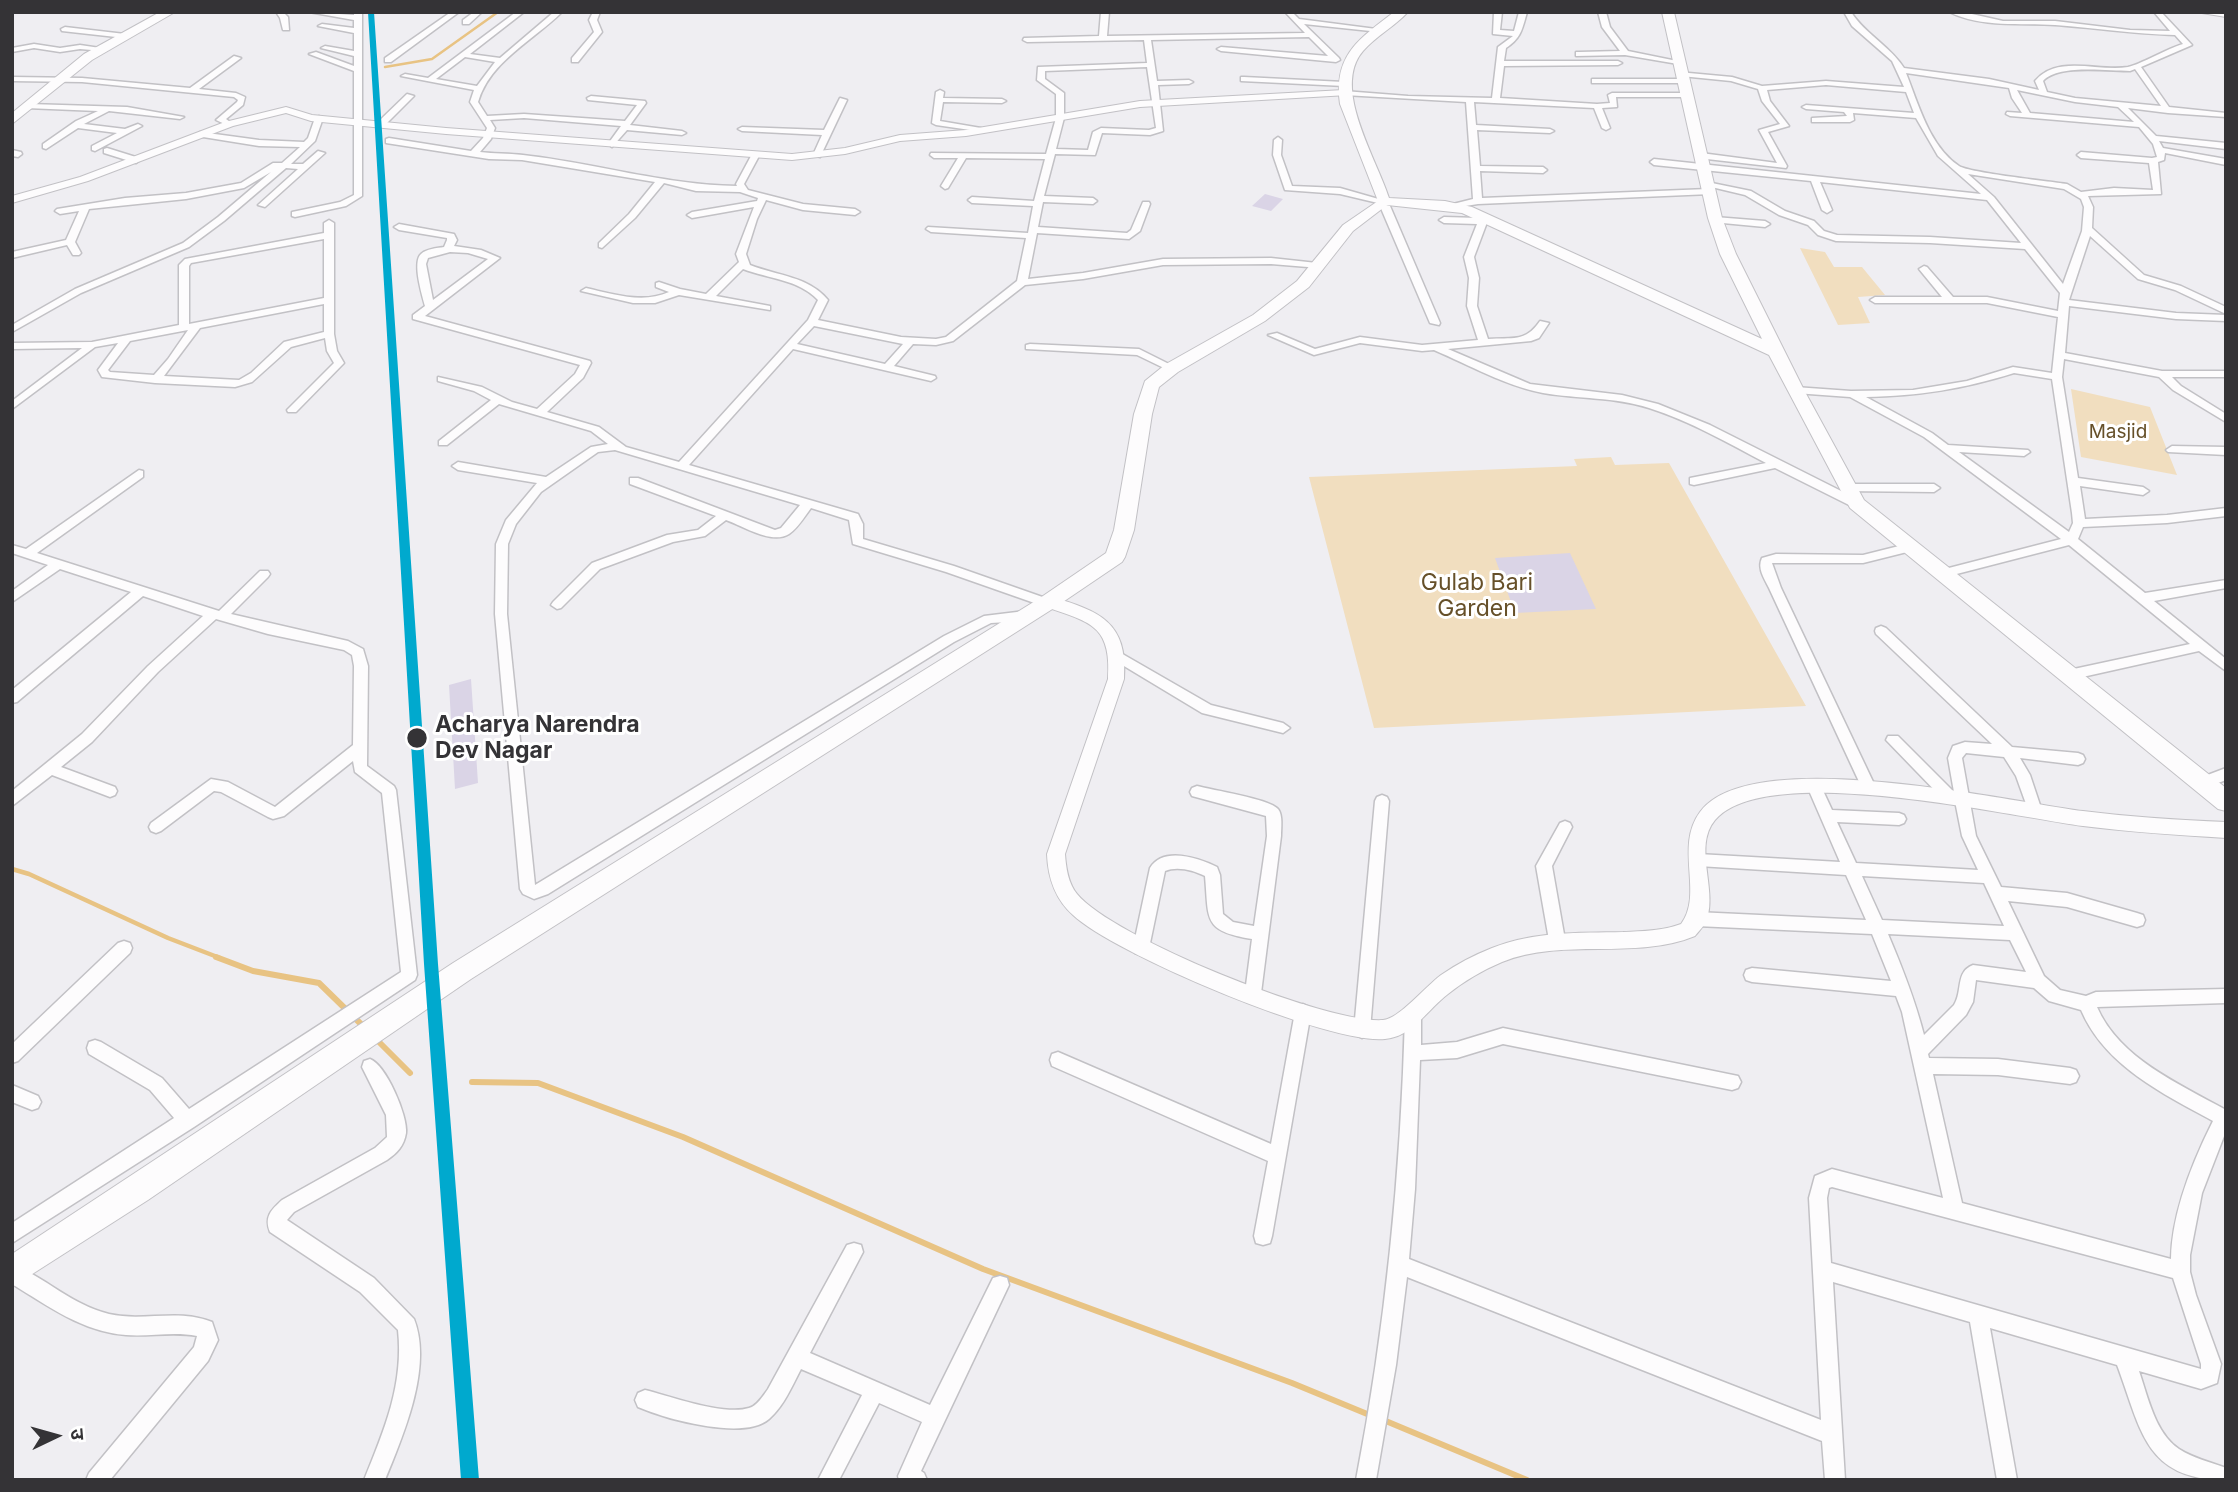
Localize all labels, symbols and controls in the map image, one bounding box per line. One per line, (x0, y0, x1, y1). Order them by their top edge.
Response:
park label: Masjid (2089, 421, 2147, 443)
park label: Gulab Bari Garden (1421, 569, 1533, 623)
place label: Acharya Narendra Dev Nagar (435, 711, 640, 765)
marker: Acharya Narendra Dev Nagar (405, 726, 429, 750)
north arrow (21, 1401, 91, 1471)
text: उ (65, 1428, 89, 1441)

